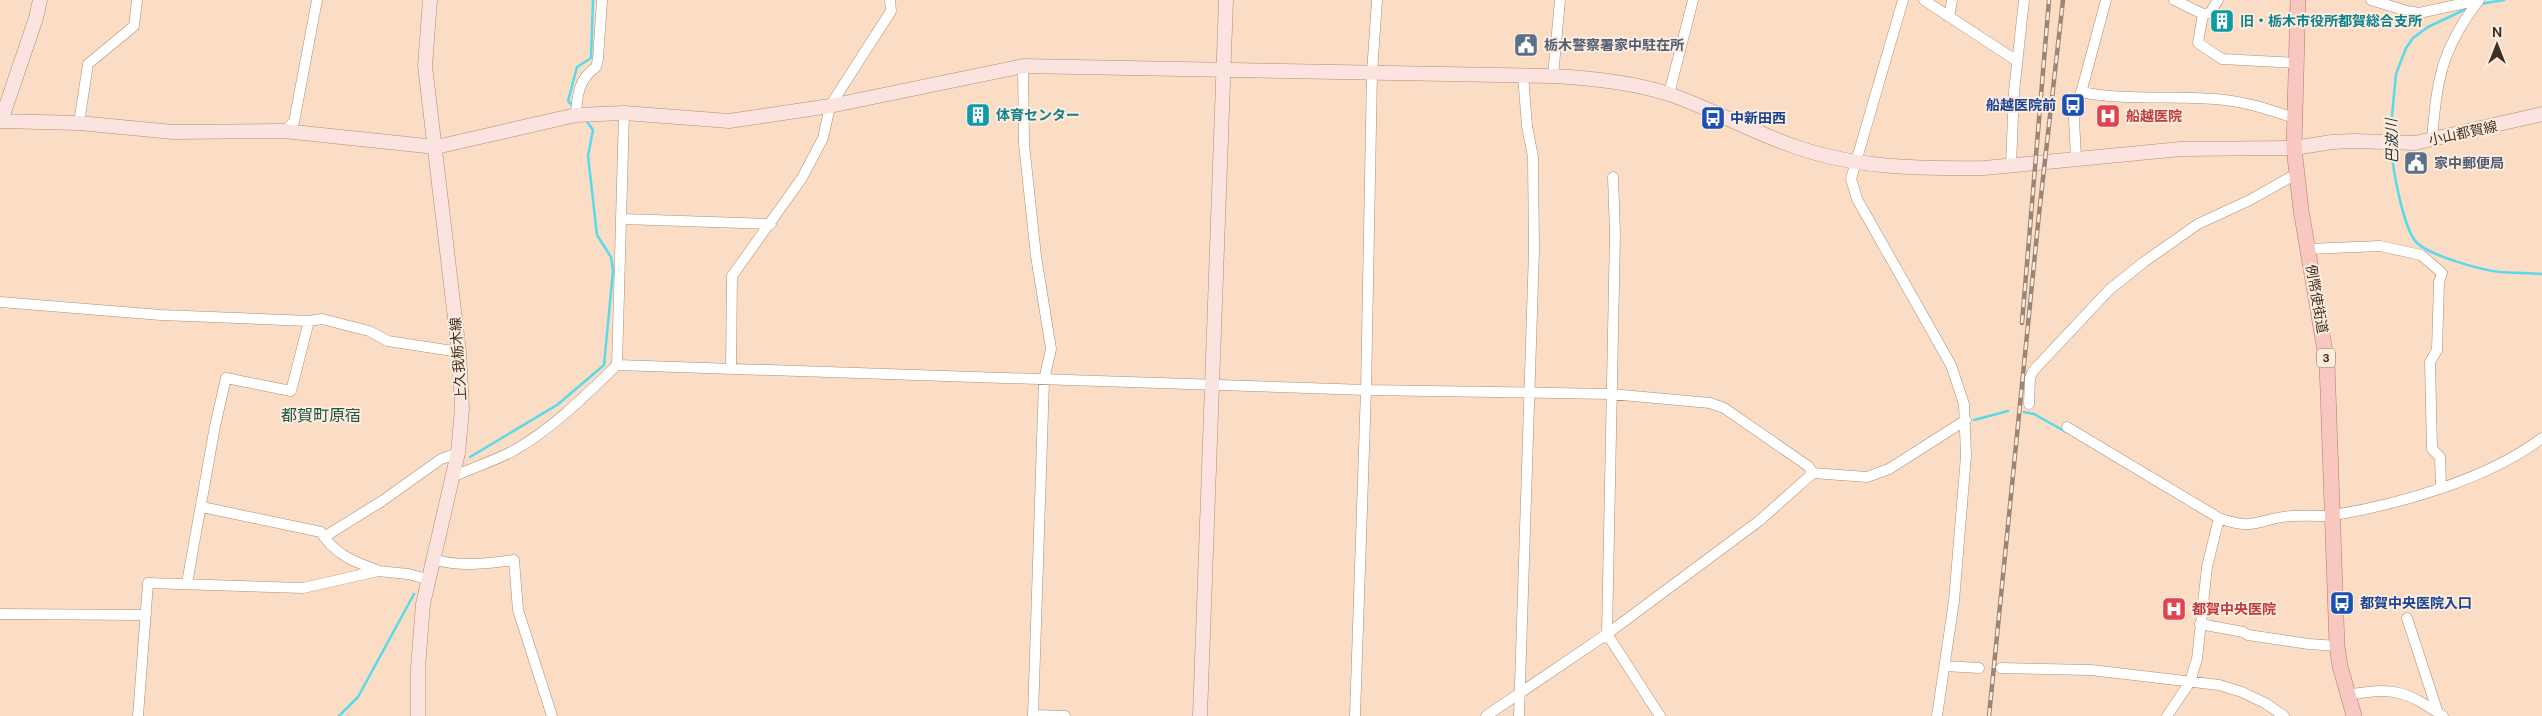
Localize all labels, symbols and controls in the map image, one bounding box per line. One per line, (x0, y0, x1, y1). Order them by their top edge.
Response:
building icon: 旧・栃木市役所都賀総合支所 (2209, 8, 2235, 34)
place label: 旧・栃木市役所都賀総合支所 (2240, 12, 2422, 30)
north arrow (2472, 20, 2522, 70)
text: N (2492, 23, 2502, 41)
public building icon: 栃木警察署家中駐在所 (1513, 32, 1539, 58)
place label: 栃木警察署家中駐在所 (1544, 36, 1684, 54)
bus stop icon: 船越医院前 (2060, 92, 2086, 118)
place label: 船越医院前 (1986, 96, 2056, 114)
building icon: 体育センター (965, 102, 991, 128)
hospital icon: 船越医院 (2095, 103, 2121, 129)
bus stop icon: 中新田西 (1700, 105, 1726, 131)
place label: 体育センター (996, 106, 1080, 124)
place label: 船越医院 (2126, 107, 2182, 125)
place label: 中新田西 (1730, 109, 1786, 127)
water label: 巴波川 (2382, 116, 2402, 164)
street label: 小山都賀線 (2427, 117, 2499, 149)
public building icon: 家中郵便局 (2403, 150, 2429, 176)
place label: 家中郵便局 (2434, 154, 2504, 172)
street label: 例幣使街道 (2302, 263, 2332, 335)
street label: 上久我栃木線 (446, 316, 470, 402)
road number: 3 (2317, 348, 2335, 368)
district label: 都賀町原宿 (281, 405, 361, 426)
bus stop icon: 都賀中央医院入口 (2329, 590, 2355, 616)
place label: 都賀中央医院入口 (2360, 594, 2472, 612)
hospital icon: 都賀中央医院 (2161, 596, 2187, 622)
place label: 都賀中央医院 (2192, 600, 2276, 618)

